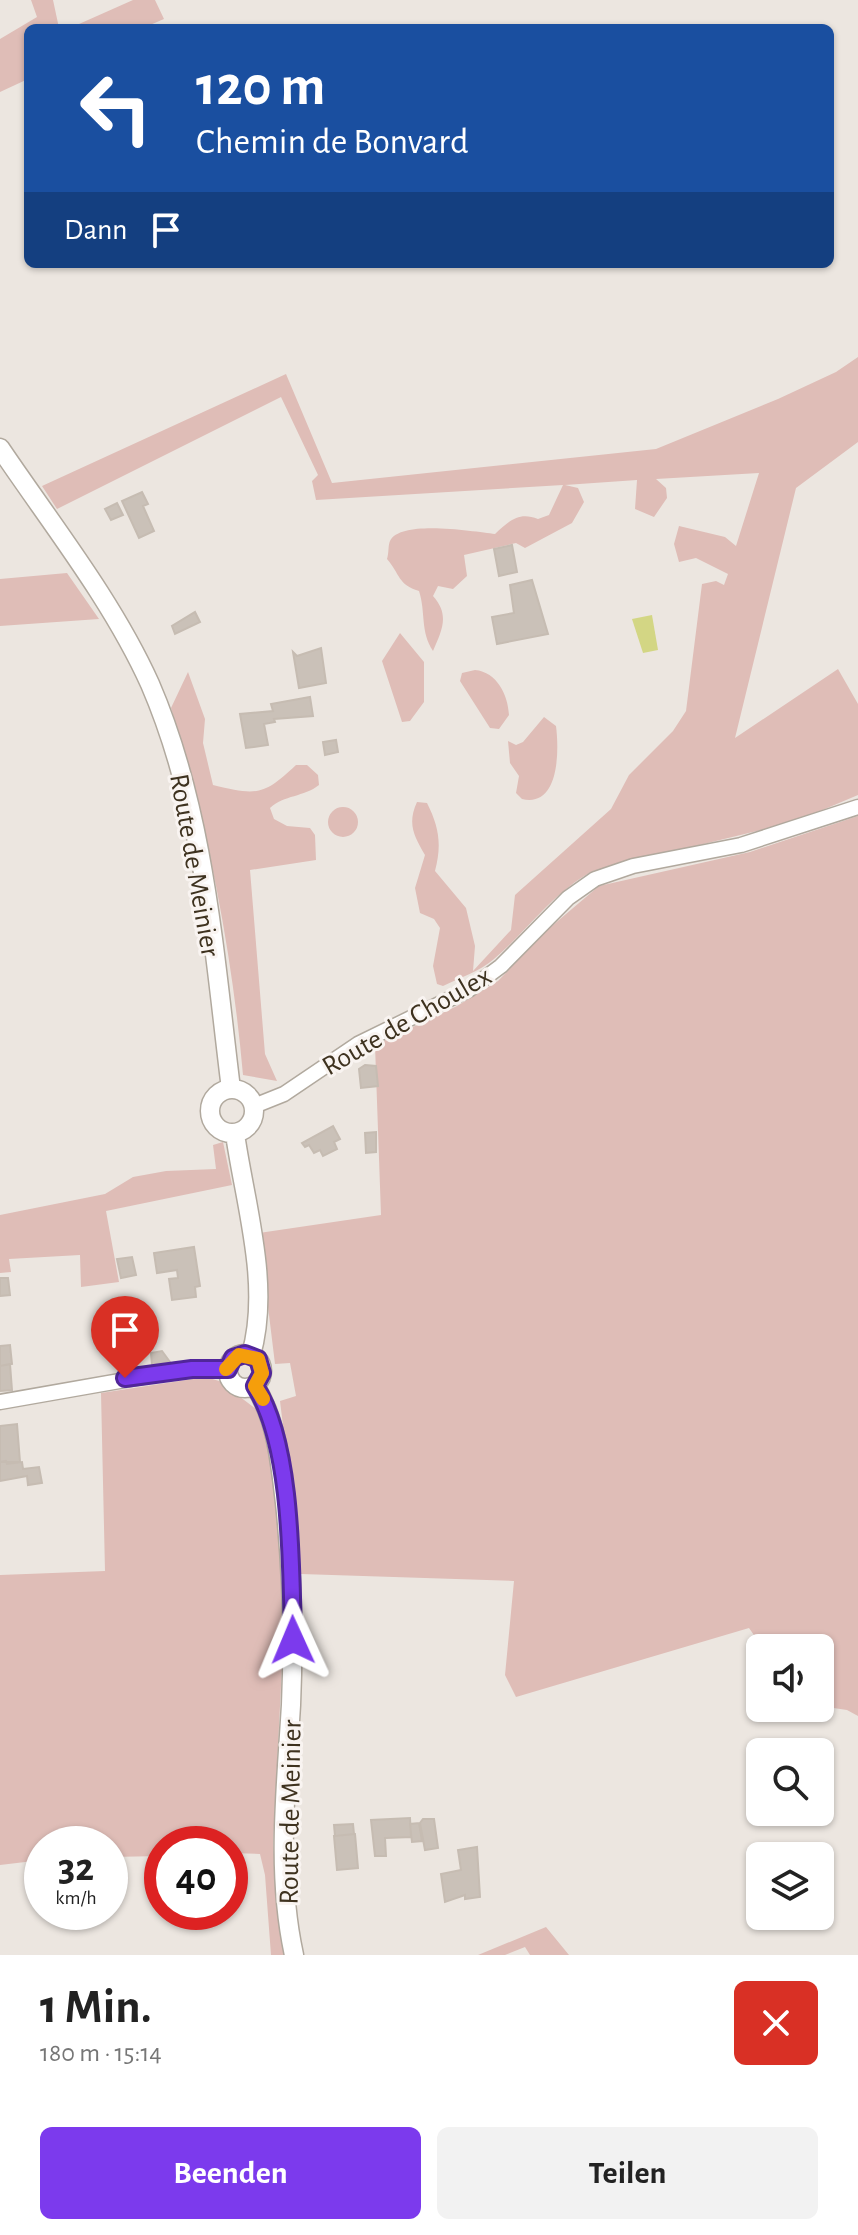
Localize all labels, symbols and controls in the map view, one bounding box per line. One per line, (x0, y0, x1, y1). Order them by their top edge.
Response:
icon: left (64, 56, 168, 160)
text: 120 m (196, 59, 325, 115)
text: Chemin de Bonvard (196, 124, 469, 160)
icon: arrive (144, 208, 188, 252)
text: Dann (64, 215, 128, 245)
street label: Route de Meinier (164, 772, 224, 959)
street label: Route de Choulex (318, 962, 496, 1081)
pin (91, 1296, 159, 1378)
icon: arrive (103, 1308, 147, 1352)
position arrow (251, 1598, 335, 1682)
map controls (746, 1634, 834, 1930)
button: sound (746, 1634, 834, 1722)
street label: Route de Meinier (275, 1719, 307, 1905)
button: search (746, 1738, 834, 1826)
speed limit sign: 40 (144, 1826, 248, 1930)
button: layers (746, 1842, 834, 1930)
text: 32 (58, 1848, 94, 1888)
text: km/h (55, 1888, 97, 1908)
button: close (734, 1981, 818, 2065)
text: 1 Min. (40, 1984, 152, 2032)
text: 180 m · 15:14 (40, 2040, 162, 2066)
button: Beenden (40, 2127, 421, 2219)
button: Teilen (437, 2127, 818, 2219)

